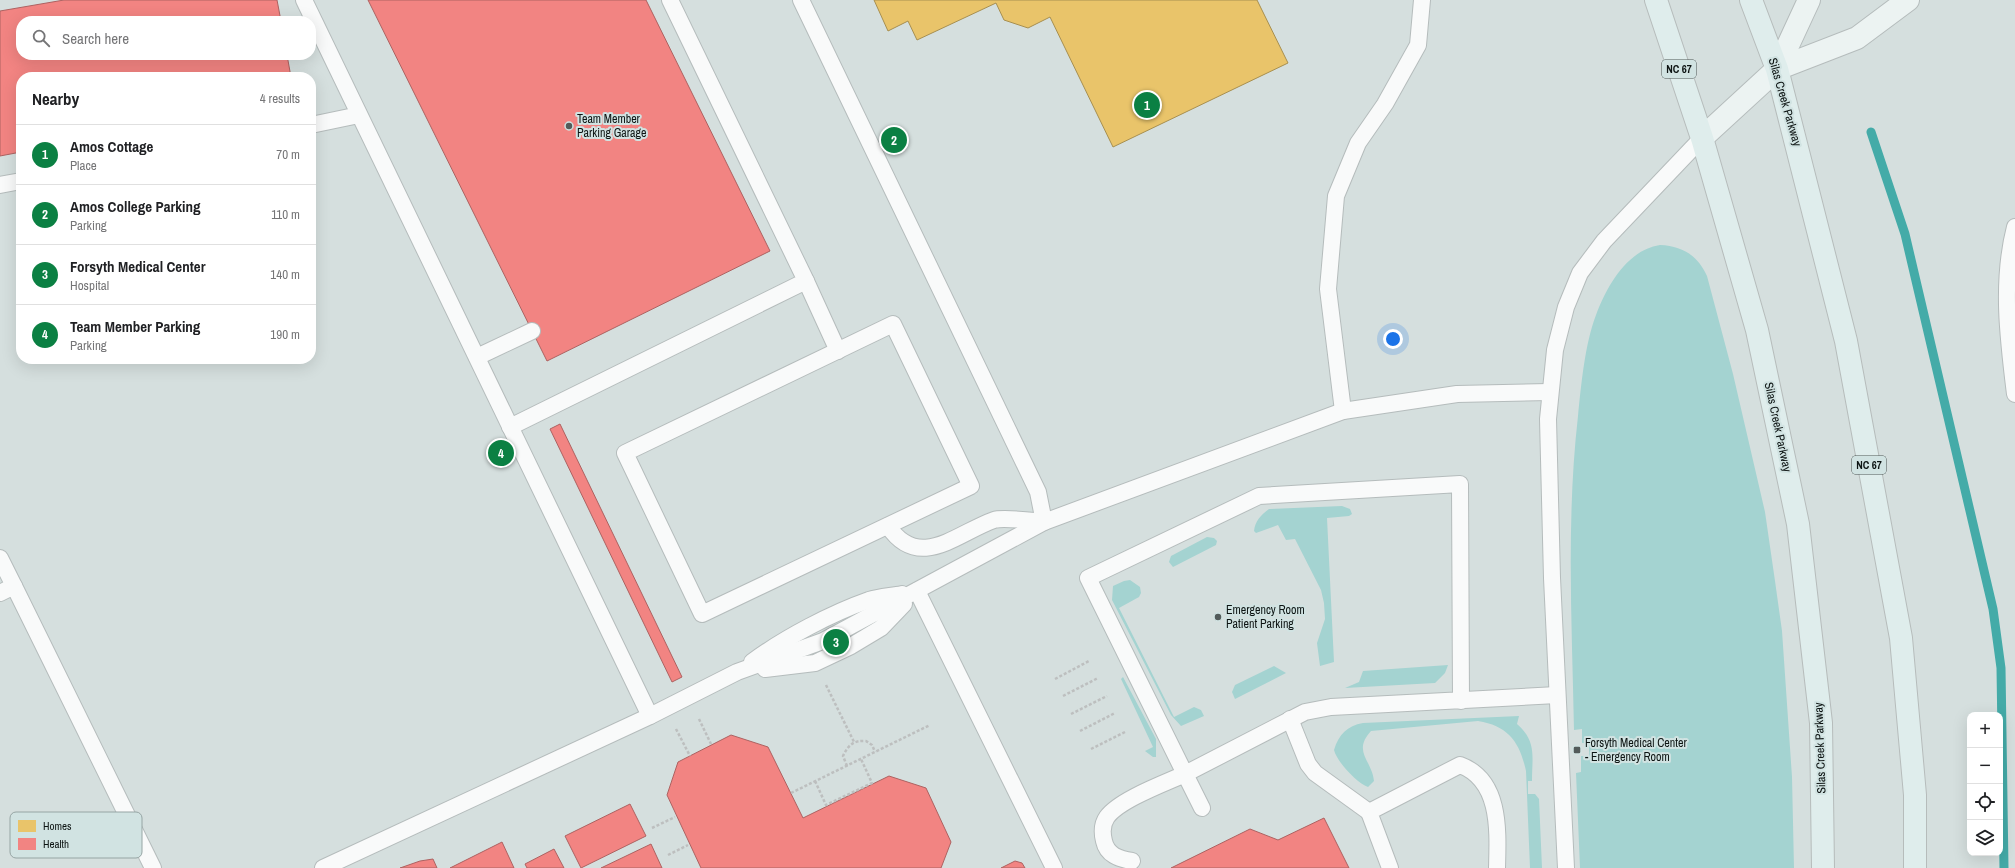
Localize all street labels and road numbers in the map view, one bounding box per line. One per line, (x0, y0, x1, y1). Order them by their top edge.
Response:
street label: Silas Creek Parkway (1765, 56, 1805, 148)
road number: NC 67 (1662, 60, 1696, 78)
street label: Silas Creek Parkway (1761, 381, 1795, 473)
road number: NC 67 (1852, 456, 1886, 474)
street label: Silas Creek Parkway (1810, 702, 1830, 794)

